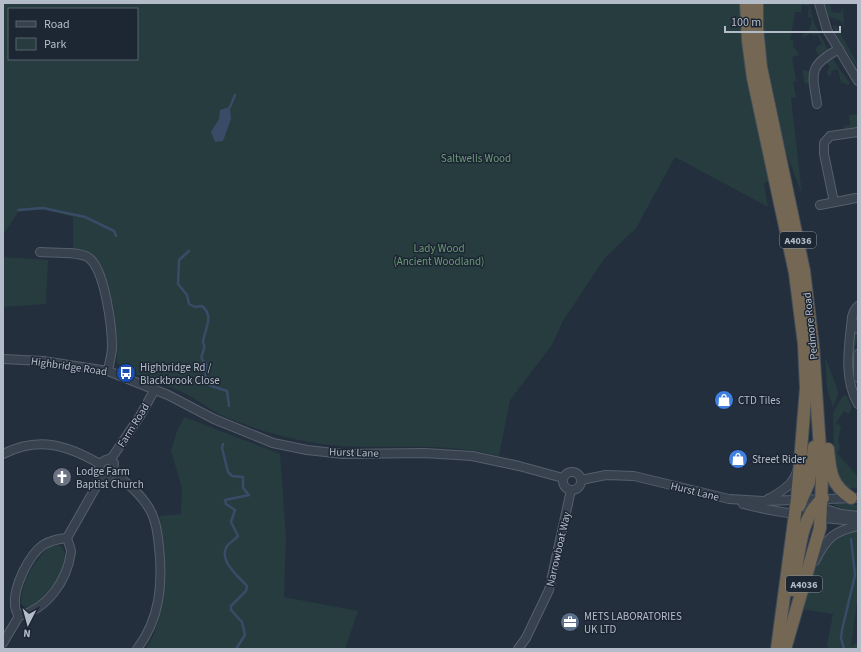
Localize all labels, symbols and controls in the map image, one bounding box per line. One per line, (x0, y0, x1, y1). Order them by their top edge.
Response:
legend (8, 8, 138, 60)
scale bar (725, 8, 840, 34)
text: 100 m (731, 14, 761, 31)
text: Road (44, 16, 70, 33)
text: Park (44, 36, 66, 53)
park label: Saltwells Wood (441, 151, 511, 166)
road number: A4036 (780, 232, 816, 248)
park label: Lady Wood (Ancient Woodland) (394, 241, 484, 269)
street label: Pedmore Road (800, 292, 821, 360)
street label: Highbridge Road (30, 354, 108, 379)
place label: Highbridge Rd / Blackbrook Close (140, 360, 220, 388)
bus stop icon: Highbridge Rd / Blackbrook Close (115, 362, 137, 384)
shop icon: CTD Tiles (713, 389, 735, 411)
place label: CTD Tiles (738, 393, 781, 408)
street label: Farm Road (114, 400, 153, 450)
street label: Hurst Lane (329, 444, 380, 461)
shop icon: Street Rider (727, 448, 749, 470)
place label: Street Rider (752, 452, 806, 467)
place label: Lodge Farm Baptist Church (76, 464, 144, 492)
church icon: Lodge Farm Baptist Church (51, 466, 73, 488)
street label: Hurst Lane (669, 478, 721, 505)
street label: Narrowboat Way (543, 510, 574, 588)
road number: A4036 (786, 576, 822, 592)
north arrow (8, 604, 48, 644)
place label: METS LABORATORIES UK LTD (584, 609, 682, 637)
office icon: METS LABORATORIES UK LTD (559, 611, 581, 633)
text: N (23, 626, 31, 641)

